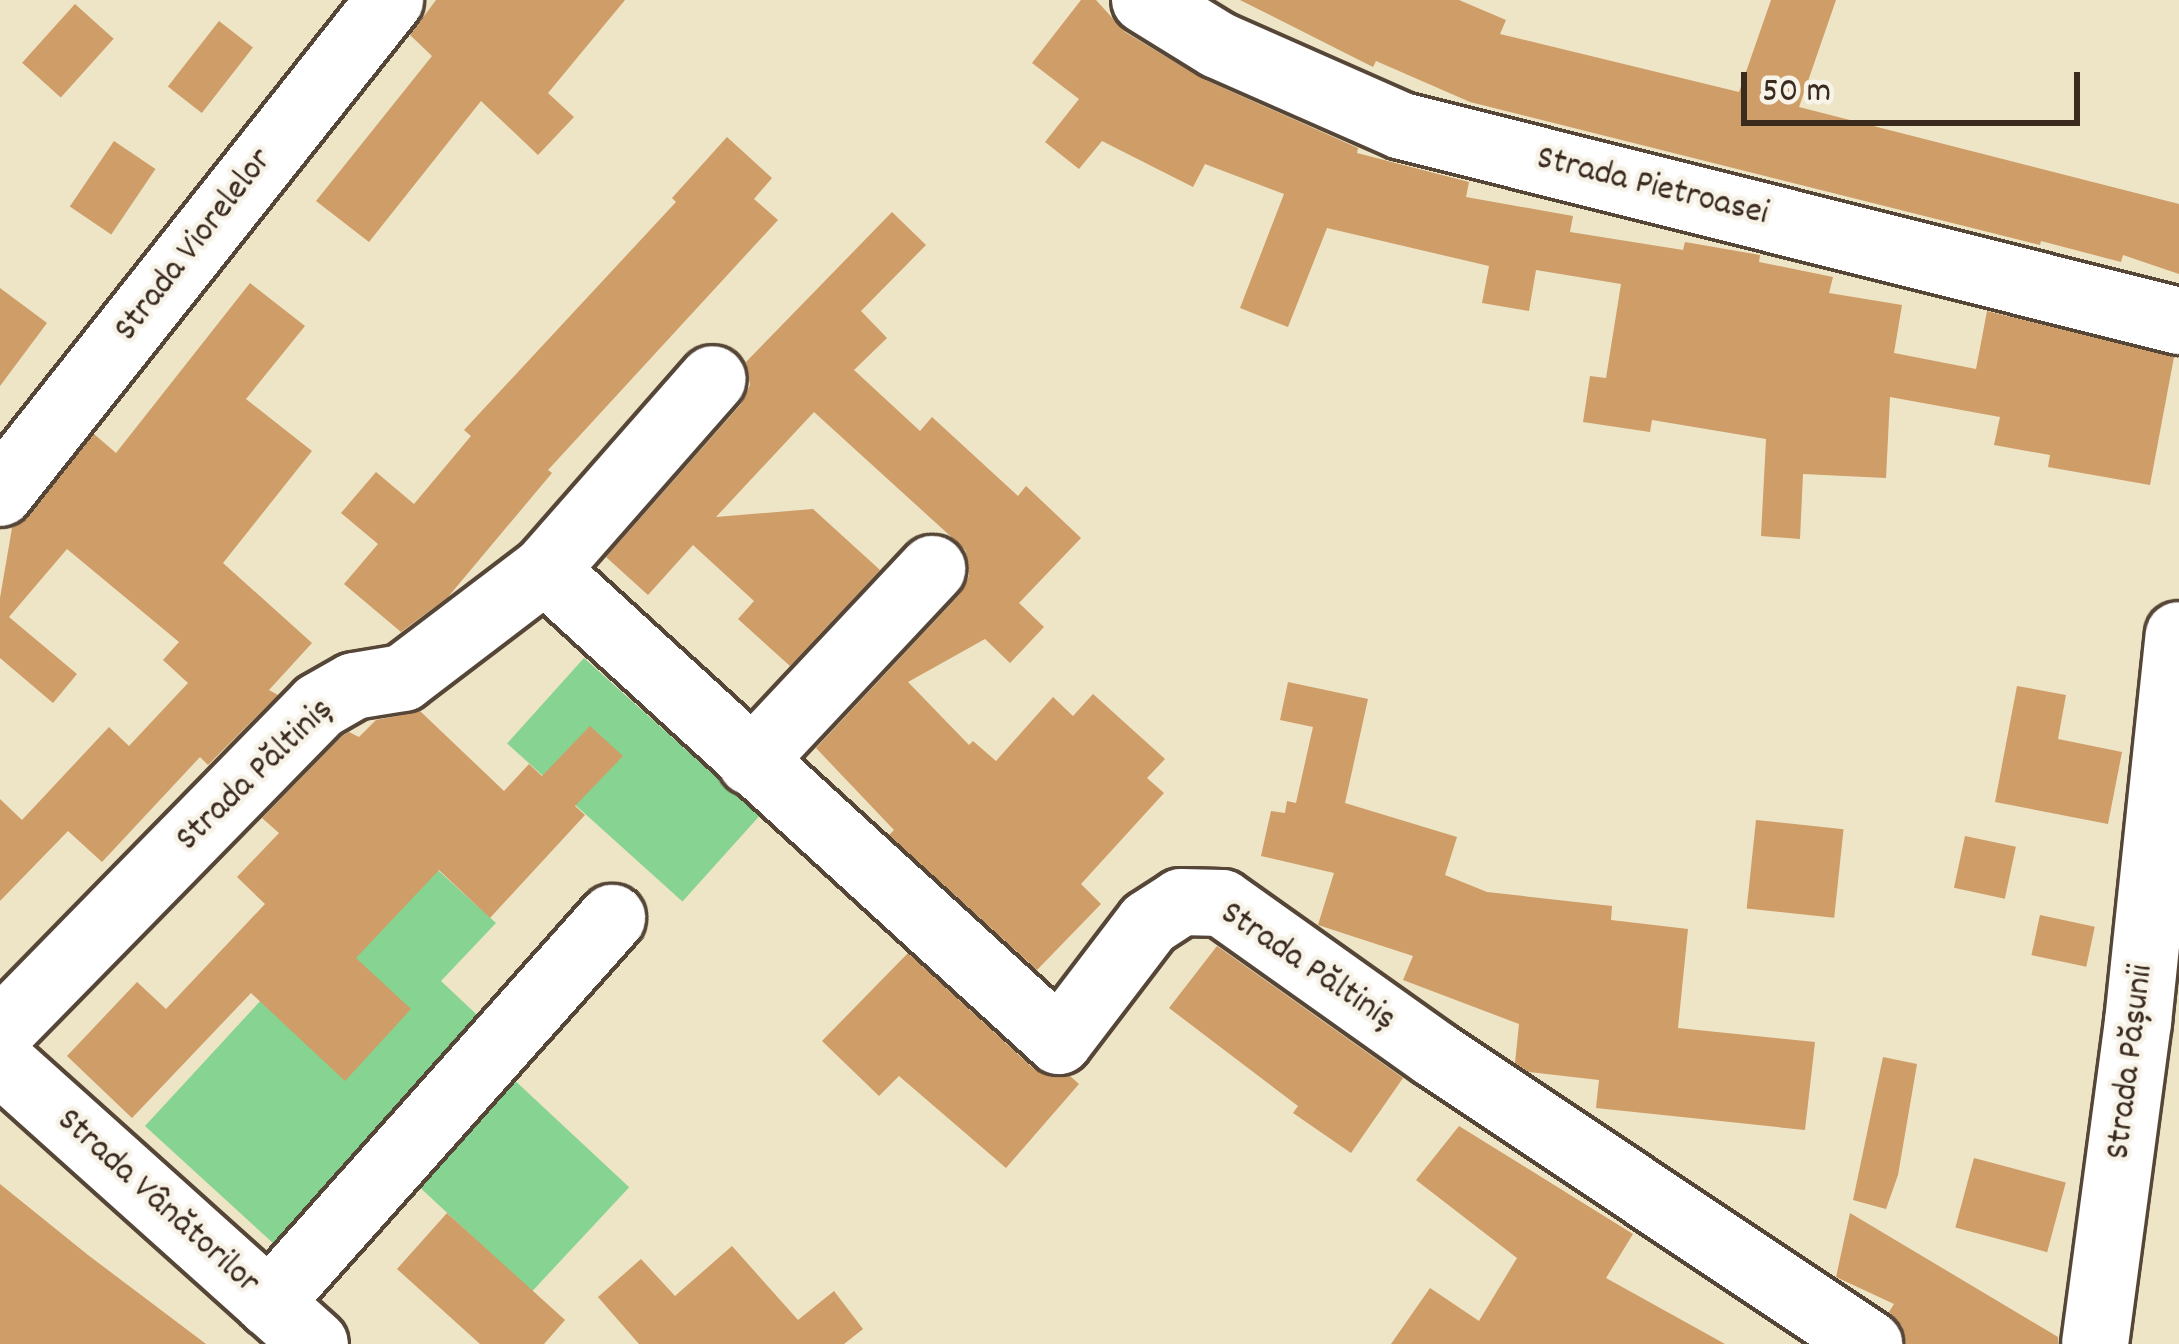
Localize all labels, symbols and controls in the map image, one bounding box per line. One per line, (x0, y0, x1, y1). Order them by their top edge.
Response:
scale bar (1747, 48, 2086, 122)
text: 50 m (1762, 67, 1831, 119)
street label: Strada Pietroasei (1532, 138, 1772, 238)
street label: Strada Viorelelor (106, 141, 284, 351)
street label: Strada Păltiniș (168, 690, 344, 862)
street label: Strada Păltiniș (1211, 893, 1403, 1043)
street label: Strada Pășunii (2099, 962, 2165, 1162)
street label: Strada Vânătorilor (47, 1100, 267, 1306)

